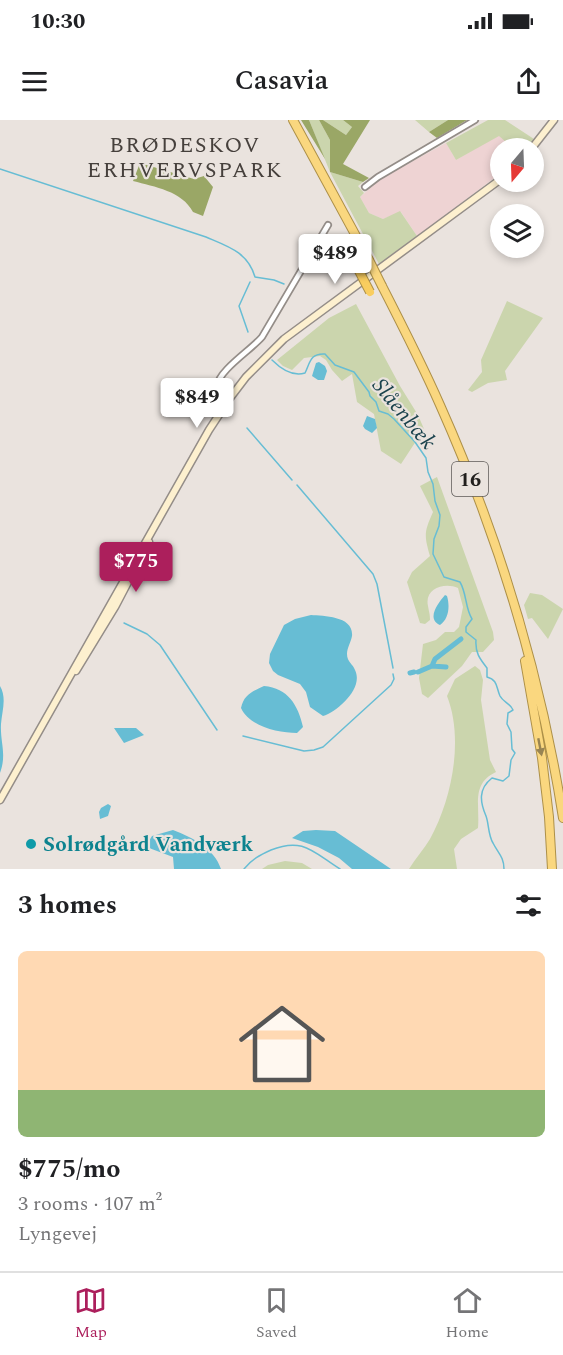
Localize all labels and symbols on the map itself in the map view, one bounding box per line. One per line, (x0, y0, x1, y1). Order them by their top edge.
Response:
district label: BRØDESKOV ERHVERVSPARK (87, 129, 283, 187)
north arrow (490, 138, 544, 192)
pin: $489 (299, 234, 371, 285)
water label: Slåenbæk (364, 371, 444, 457)
pin: $849 (161, 378, 233, 429)
road number: 16 (452, 462, 488, 496)
pin: $775 (100, 542, 172, 593)
one-way arrow (536, 738, 545, 757)
place label: Solrødgård Vandværk (43, 829, 253, 861)
marker: Solrødgård Vandværk (24, 837, 38, 851)

